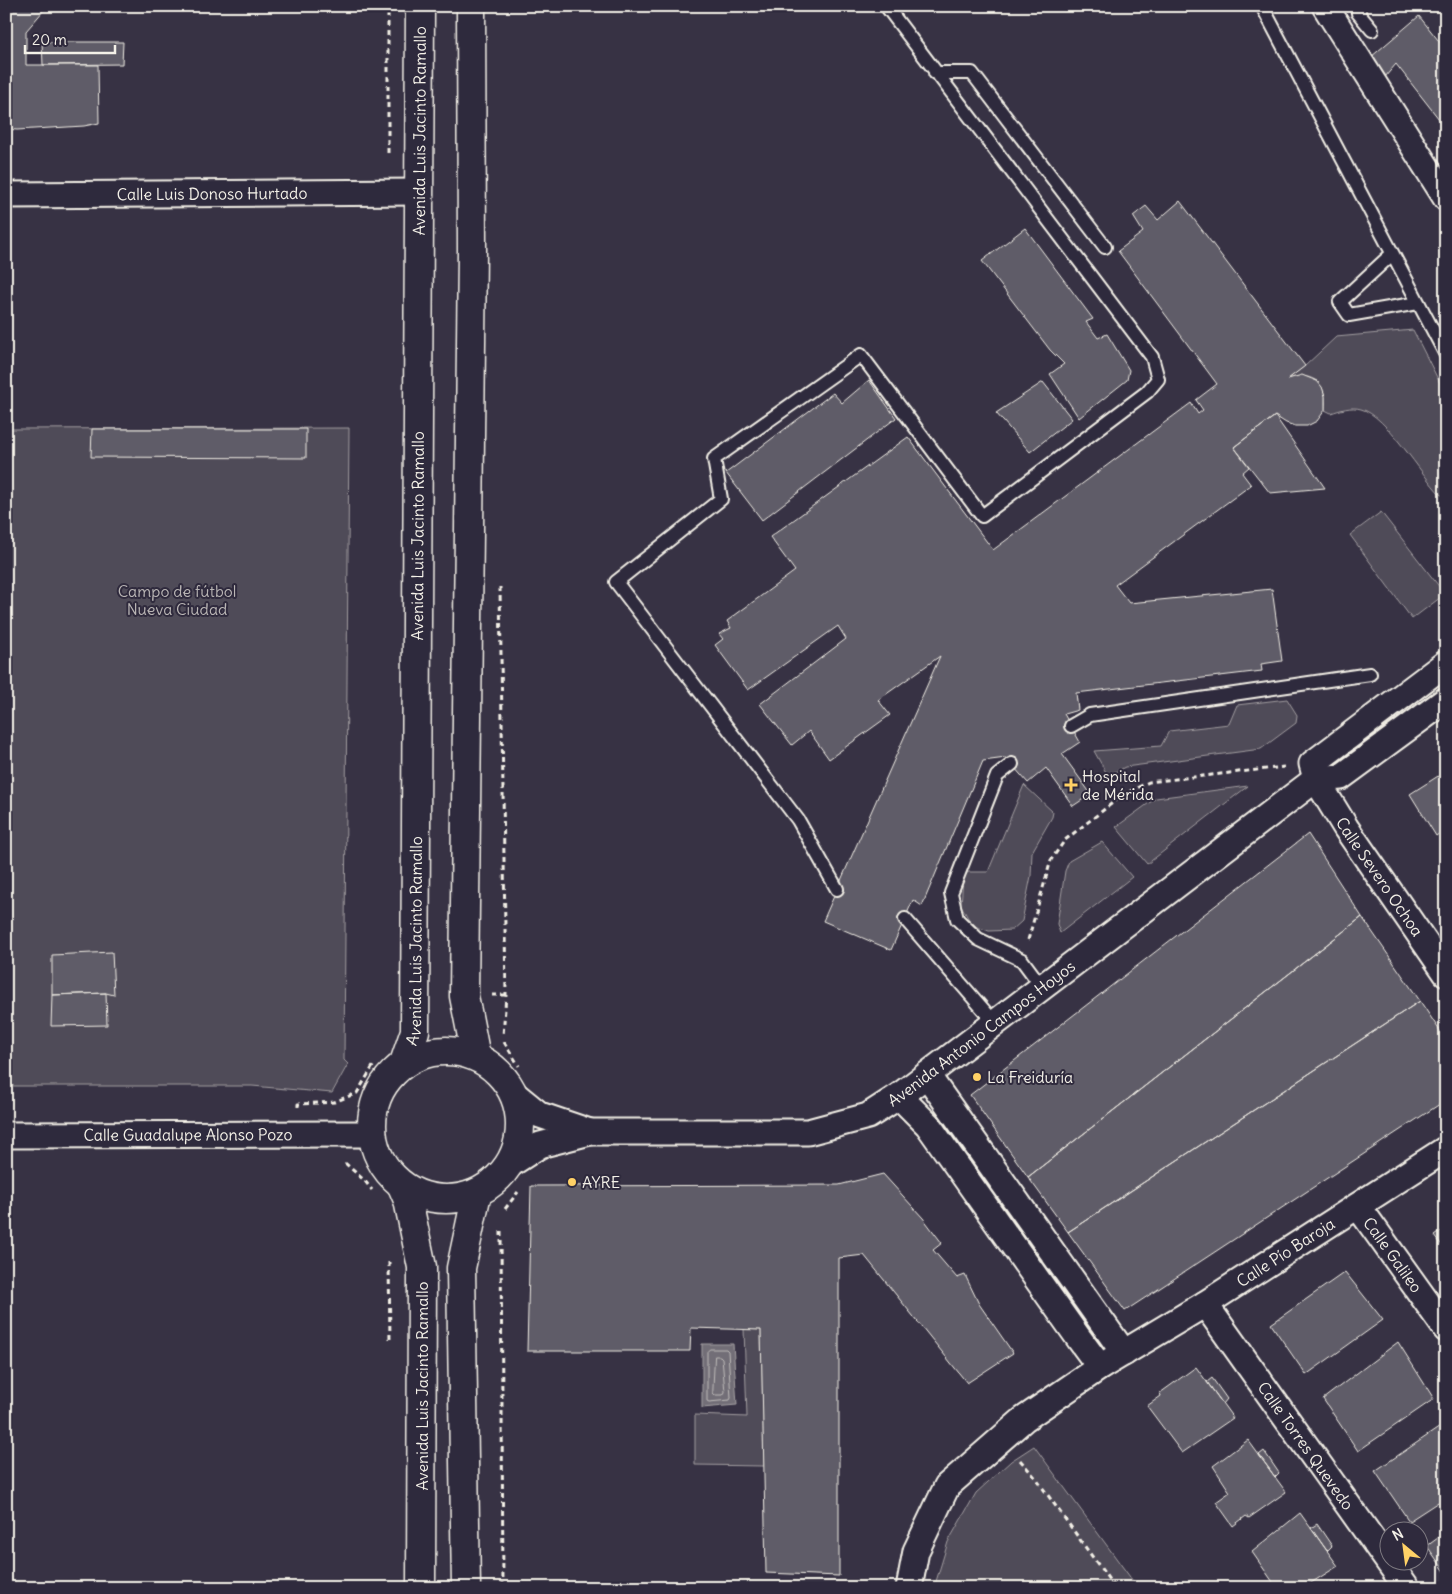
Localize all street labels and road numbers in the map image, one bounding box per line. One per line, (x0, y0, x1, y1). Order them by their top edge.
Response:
street label: Avenida Luis Jacinto Ramallo (409, 26, 430, 236)
street label: Calle Luis Donoso Hurtado (117, 183, 307, 204)
street label: Avenida Luis Jacinto Ramallo (407, 431, 428, 641)
street label: Calle Severo Ochoa (1332, 813, 1428, 940)
street label: Avenida Luis Jacinto Ramallo (401, 836, 426, 1048)
street label: Avenida Antonio Campos Hoyos (884, 956, 1079, 1111)
street label: Calle Guadalupe Alonso Pozo (83, 1124, 293, 1145)
street label: Calle Pío Baroja (1233, 1213, 1338, 1291)
street label: Calle Galileo (1359, 1213, 1427, 1297)
street label: Avenida Luis Jacinto Ramallo (412, 1281, 432, 1491)
street label: Calle Torres Quevedo (1253, 1378, 1358, 1514)

